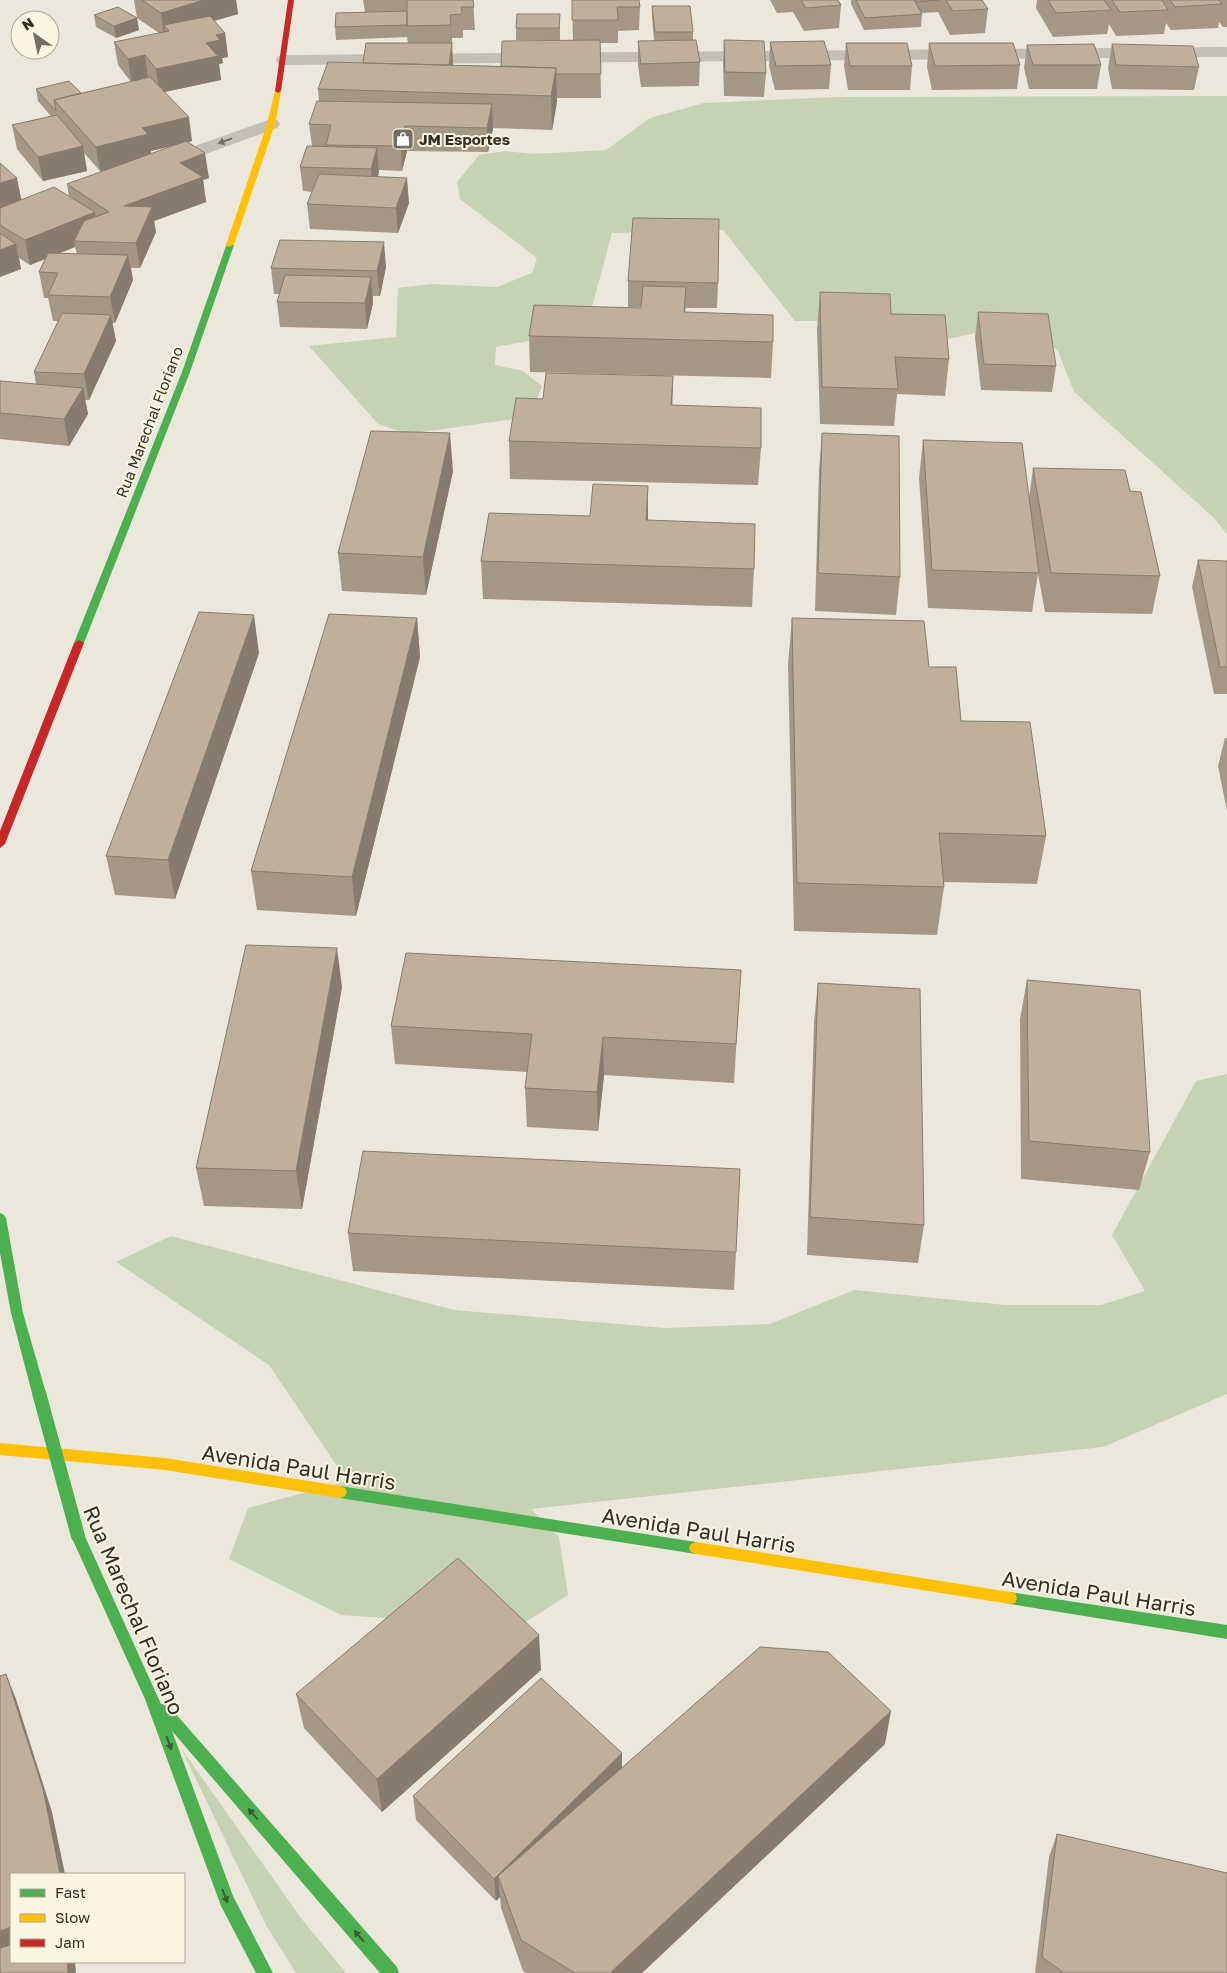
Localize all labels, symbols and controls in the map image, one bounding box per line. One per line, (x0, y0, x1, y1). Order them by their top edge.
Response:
north arrow (10, 10, 60, 60)
text: N (19, 14, 37, 34)
shop icon: JM Esportes (391, 127, 415, 151)
place label: JM Esportes (419, 130, 510, 148)
one-way arrow (217, 137, 232, 145)
street label: Rua Marechal Floriano (112, 344, 186, 500)
street label: Avenida Paul Harris (200, 1439, 398, 1495)
street label: Rua Marechal Floriano (78, 1501, 190, 1719)
street label: Avenida Paul Harris (600, 1502, 798, 1558)
street label: Avenida Paul Harris (1000, 1565, 1198, 1621)
one-way arrow (166, 1736, 173, 1751)
one-way arrow (247, 1807, 258, 1820)
legend (10, 1873, 185, 1963)
text: Fast (55, 1883, 86, 1901)
one-way arrow (222, 1889, 230, 1903)
text: Slow (55, 1908, 90, 1926)
one-way arrow (354, 1930, 365, 1943)
text: Jam (55, 1933, 85, 1951)

